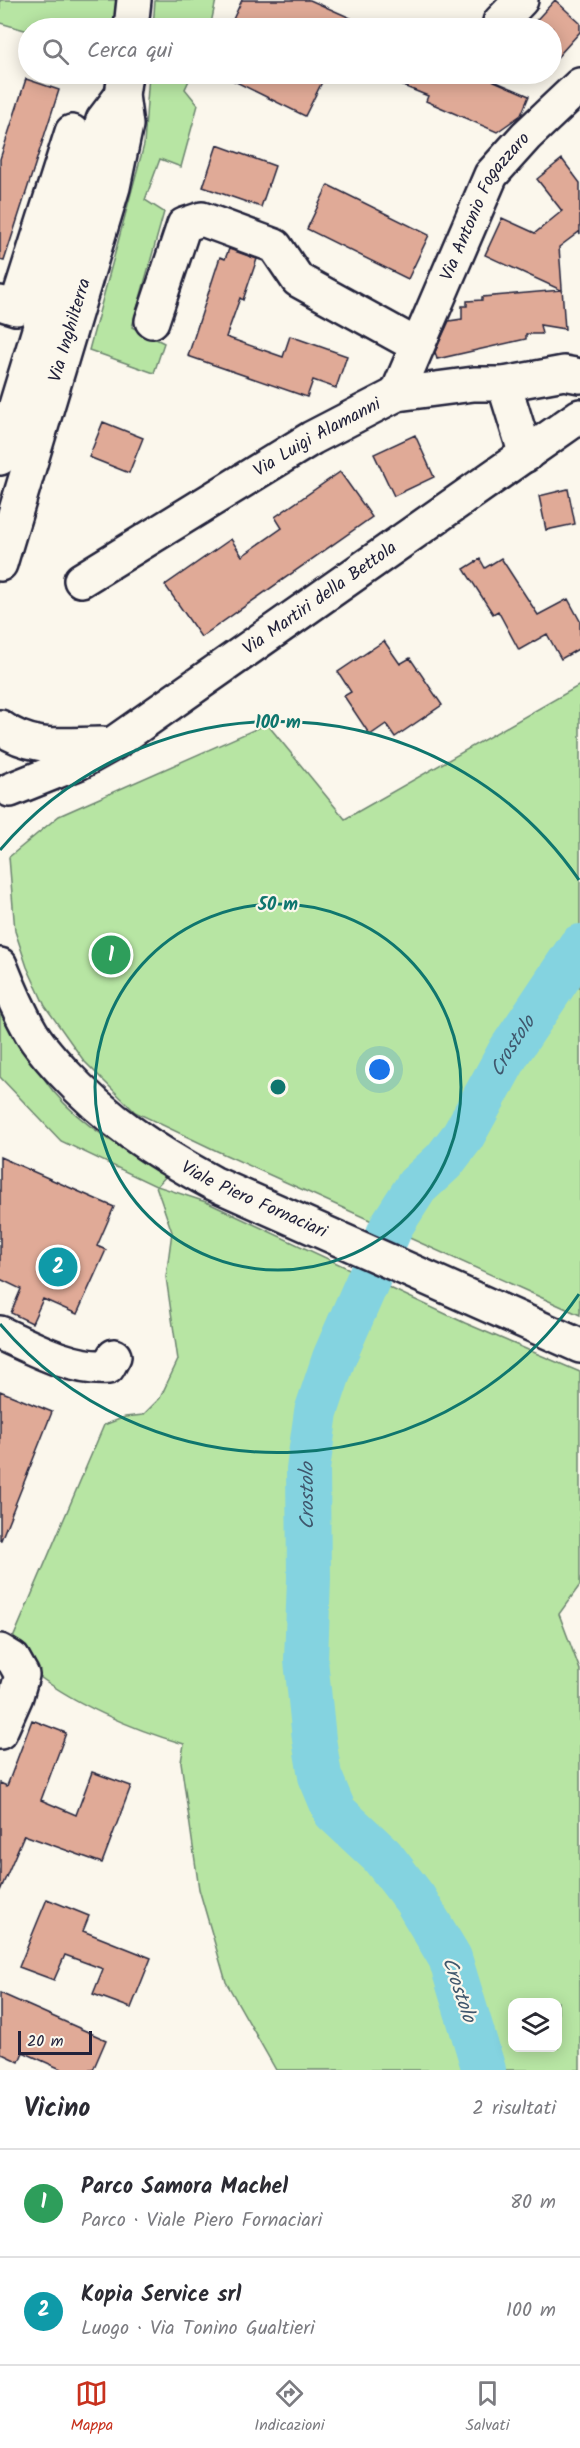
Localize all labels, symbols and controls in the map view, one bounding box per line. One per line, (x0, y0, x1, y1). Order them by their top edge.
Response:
search box (18, 18, 562, 84)
text: Cerca qui (87, 34, 173, 69)
icon: search (39, 35, 72, 68)
street label: Via Antonio Fogazzaro (433, 126, 537, 286)
street label: Via Inghilterra (41, 275, 99, 386)
street label: Via Luigi Alamanni (248, 390, 387, 485)
street label: Via Martiri della Bettola (237, 534, 403, 663)
text: 100 m (255, 709, 301, 738)
text: 50 m (257, 891, 298, 920)
pin: 1 (92, 932, 130, 978)
water label: Crostolo (482, 1008, 546, 1083)
your location (365, 1055, 394, 1084)
centre of rings (268, 1077, 288, 1097)
street label: Viale Piero Fornaciari (175, 1153, 332, 1247)
pin: 2 (38, 1244, 78, 1290)
water label: Crostolo (292, 1459, 325, 1530)
water label: Crostolo (432, 1953, 485, 2029)
map controls (508, 1998, 562, 2052)
button: layers (508, 1998, 562, 2052)
scale bar (18, 2028, 92, 2056)
text: 20 m (27, 2029, 63, 2054)
text: Vicino (24, 2088, 90, 2130)
text: 2 risultati (472, 2093, 556, 2125)
text: Parco Samora Machel (81, 2170, 288, 2205)
text: 1 (40, 2187, 47, 2219)
text: 80 m (510, 2187, 556, 2219)
text: Parco · Viale Piero Fornaciari (81, 2205, 322, 2237)
text: Kopia Service srl (81, 2278, 241, 2313)
text: 2 (38, 2295, 49, 2327)
text: 100 m (506, 2295, 556, 2327)
text: Luogo · Via Tonino Gualtieri (81, 2313, 315, 2345)
tab: Mappa (70, 2377, 113, 2438)
tab: Indicazioni (254, 2377, 325, 2438)
tab: Salvati (465, 2377, 510, 2438)

